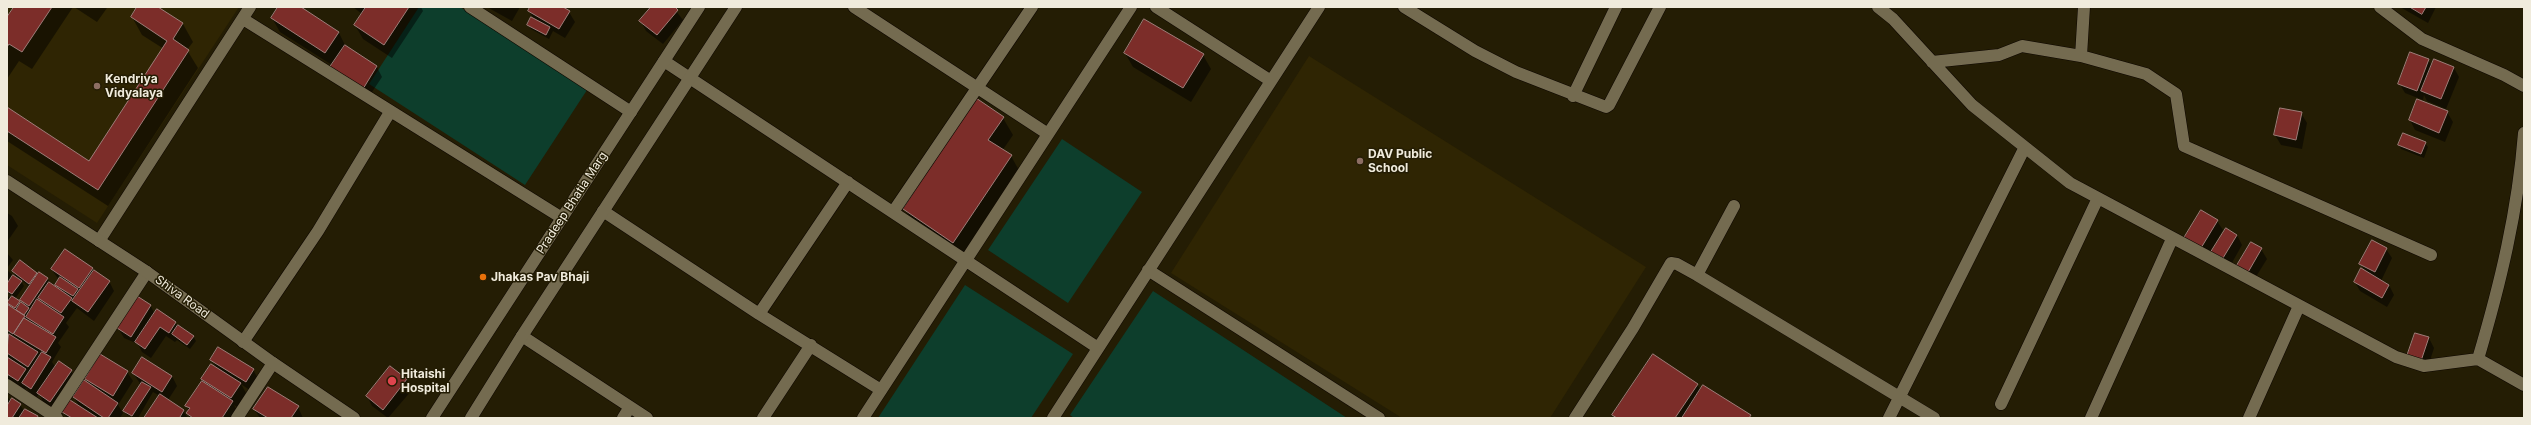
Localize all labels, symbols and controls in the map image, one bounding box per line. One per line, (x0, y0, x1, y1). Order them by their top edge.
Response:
place label: Kendriya Vidyalaya (105, 72, 163, 100)
marker: Kendriya Vidyalaya (92, 81, 102, 91)
place label: DAV Public School (1368, 147, 1432, 175)
street label: Pradeep Bhatia Marg (534, 149, 610, 257)
marker: DAV Public School (1355, 156, 1365, 166)
place label: Jhakas Pav Bhaji (491, 270, 589, 284)
marker: Jhakas Pav Bhaji (478, 272, 488, 282)
street label: Shiva Road (152, 273, 212, 321)
place label: Hitaishi Hospital (401, 367, 450, 395)
marker: Hitaishi Hospital (386, 375, 398, 387)

